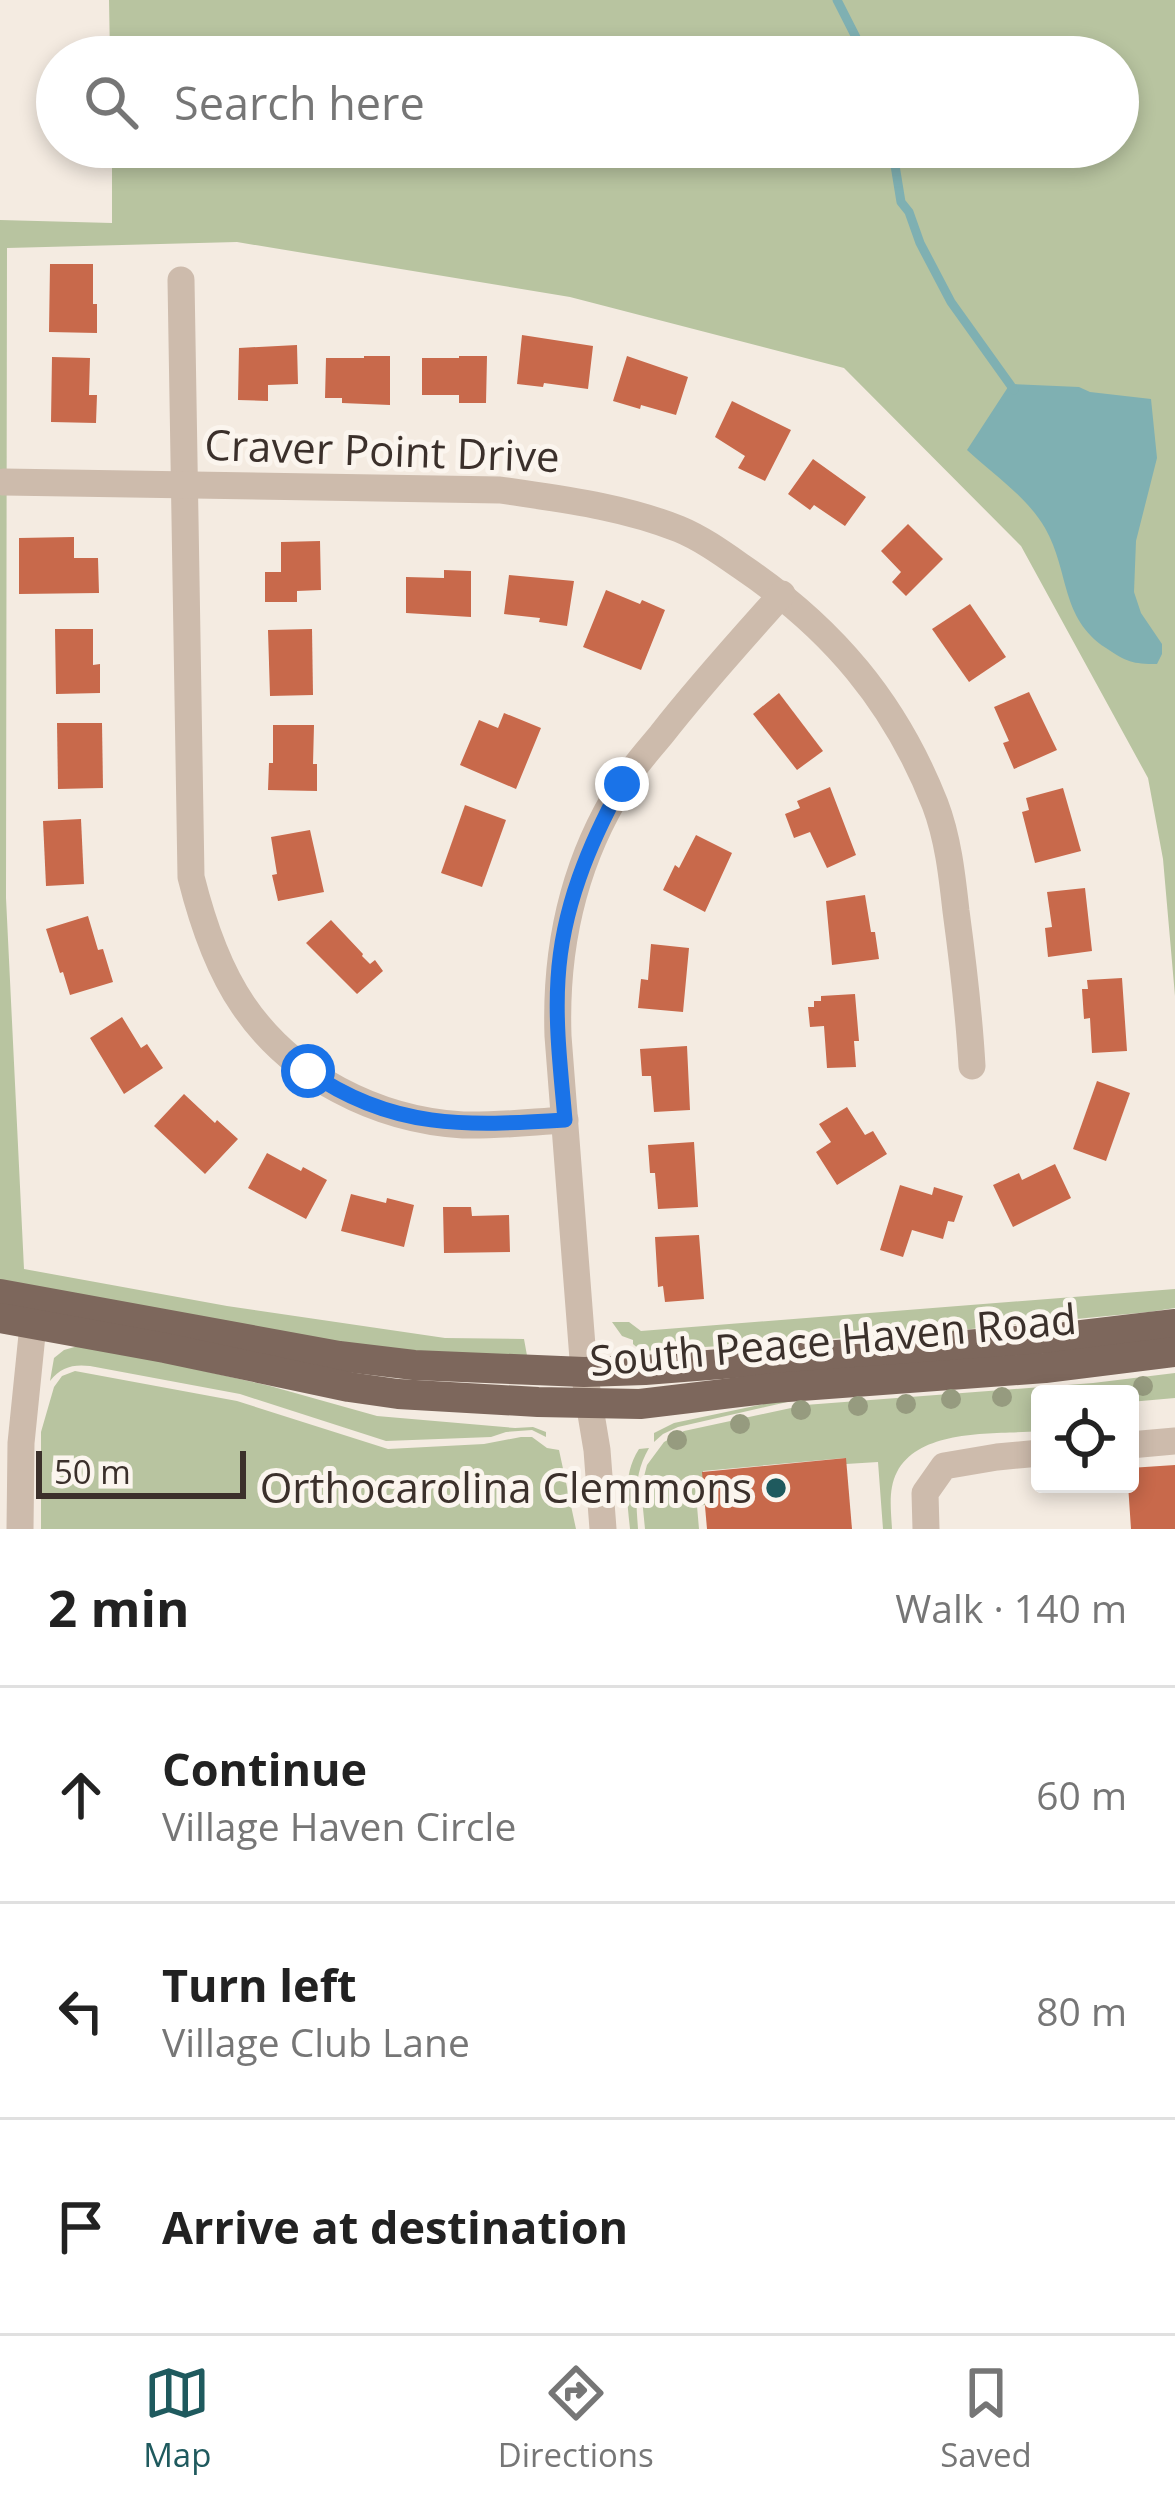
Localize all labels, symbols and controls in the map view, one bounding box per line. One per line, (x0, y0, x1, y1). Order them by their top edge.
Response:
search box (36, 36, 1139, 168)
icon: search (78, 69, 144, 135)
text: Search here (174, 72, 425, 133)
street label: Craver Point Drive (204, 415, 561, 484)
route end (595, 757, 649, 811)
route start (281, 1044, 335, 1098)
street label: South Peace Haven Road (587, 1289, 1079, 1388)
map controls (1031, 1385, 1139, 1493)
button: locate (1031, 1385, 1139, 1493)
scale bar (36, 1445, 246, 1498)
text: 50 m (54, 1449, 131, 1494)
place label: Orthocarolina Clemmons (260, 1458, 752, 1515)
marker: Orthocarolina Clemmons (763, 1475, 789, 1501)
text: 2 min (48, 1572, 190, 1642)
text: Walk · 140 m (895, 1581, 1127, 1634)
text: Continue (162, 1738, 367, 1799)
icon: ahead (48, 1762, 114, 1828)
text: 60 m (1036, 1768, 1127, 1821)
text: Village Haven Circle (162, 1799, 516, 1852)
text: Turn left (162, 1954, 357, 2015)
icon: left (48, 1978, 114, 2044)
text: 80 m (1036, 1984, 1127, 2037)
text: Village Club Lane (162, 2015, 470, 2068)
icon: arrive (48, 2194, 114, 2260)
text: Arrive at destination (162, 2196, 628, 2257)
tab: Map (143, 2360, 211, 2477)
tab: Directions (498, 2360, 654, 2477)
tab: Saved (940, 2360, 1032, 2477)

